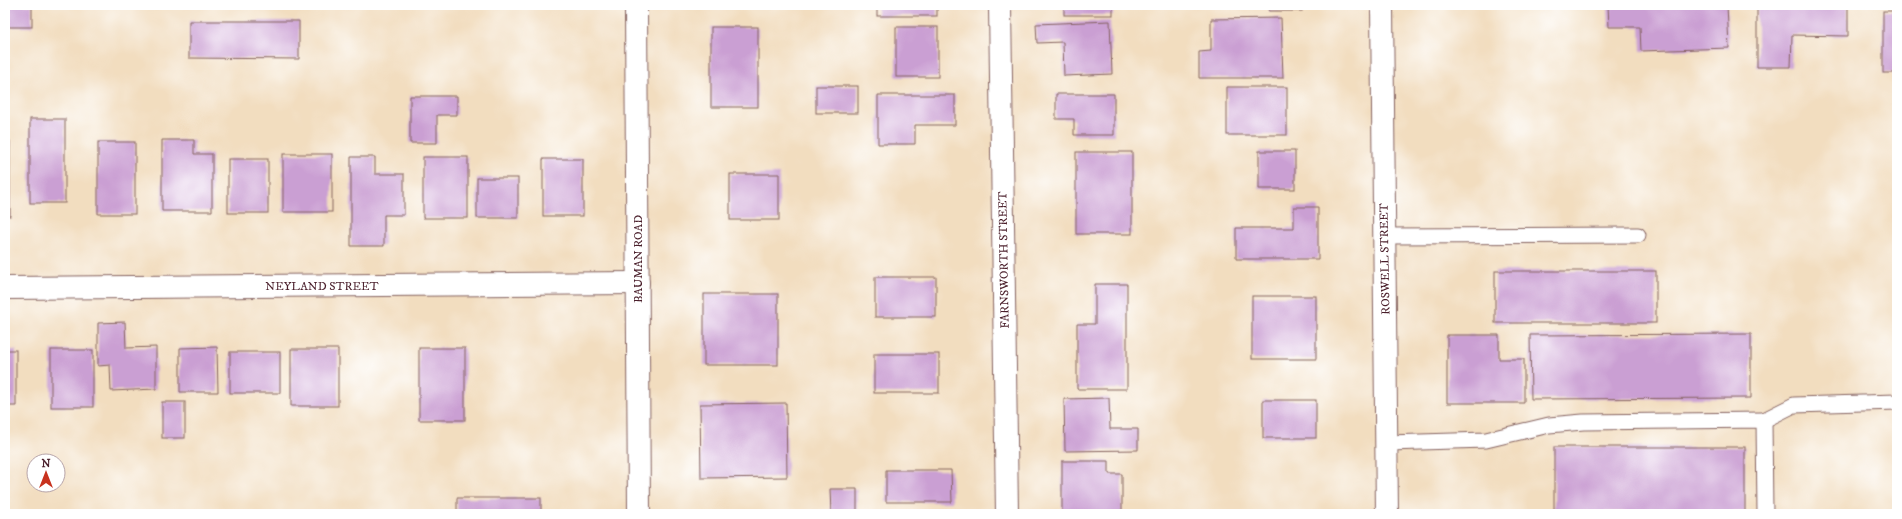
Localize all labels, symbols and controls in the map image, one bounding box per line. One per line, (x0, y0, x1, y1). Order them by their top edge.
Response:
street label: FARNSWORTH STREET (995, 191, 1013, 329)
street label: ROSWELL STREET (1377, 203, 1393, 315)
street label: BAUMAN ROAD (631, 215, 646, 303)
street label: NEYLAND STREET (265, 279, 379, 294)
north arrow (26, 453, 66, 493)
text: N (41, 457, 51, 471)

